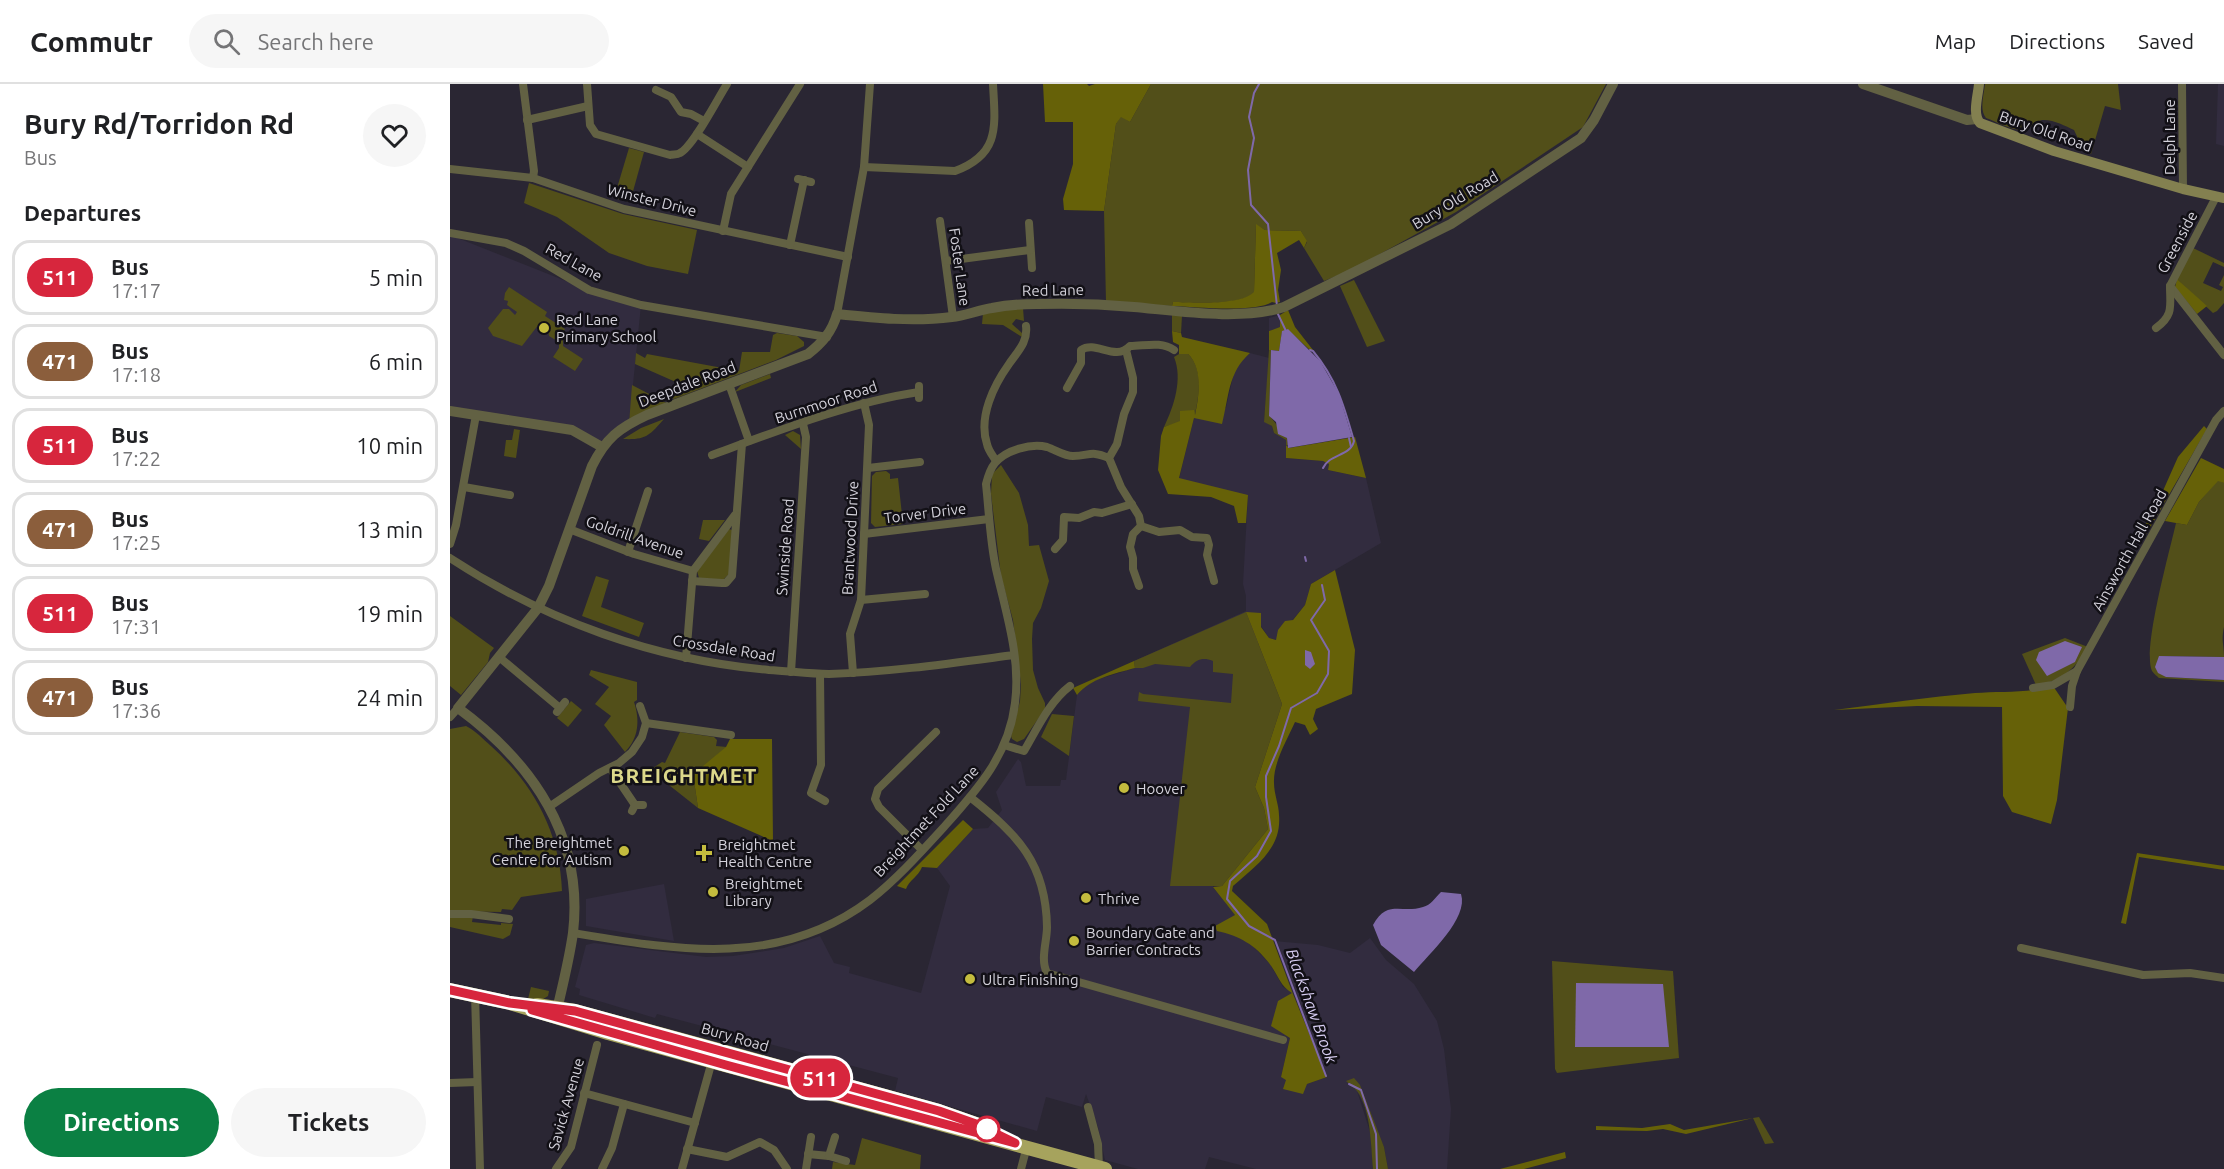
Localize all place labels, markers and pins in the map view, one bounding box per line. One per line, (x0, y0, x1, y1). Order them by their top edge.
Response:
place label: Red Lane Primary School (556, 311, 657, 345)
marker: Red Lane Primary School (537, 321, 551, 335)
place label: Hoover (1136, 780, 1186, 797)
marker: Hoover (1117, 781, 1131, 795)
place label: The Breightmet Centre for Autism (492, 834, 612, 868)
place label: Breightmet Health Centre (718, 836, 812, 870)
marker: The Breightmet Centre for Autism (617, 844, 631, 858)
marker: Breightmet Health Centre (695, 844, 713, 862)
place label: Breightmet Library (725, 875, 802, 909)
marker: Breightmet Library (706, 885, 720, 899)
place label: Thrive (1098, 890, 1140, 907)
marker: Thrive (1079, 891, 1093, 905)
place label: Boundary Gate and Barrier Contracts (1086, 924, 1215, 958)
marker: Boundary Gate and Barrier Contracts (1067, 934, 1081, 948)
place label: Ultra Finishing (982, 971, 1079, 988)
marker: Ultra Finishing (963, 972, 977, 986)
unlabelled marker (974, 1116, 1000, 1142)

